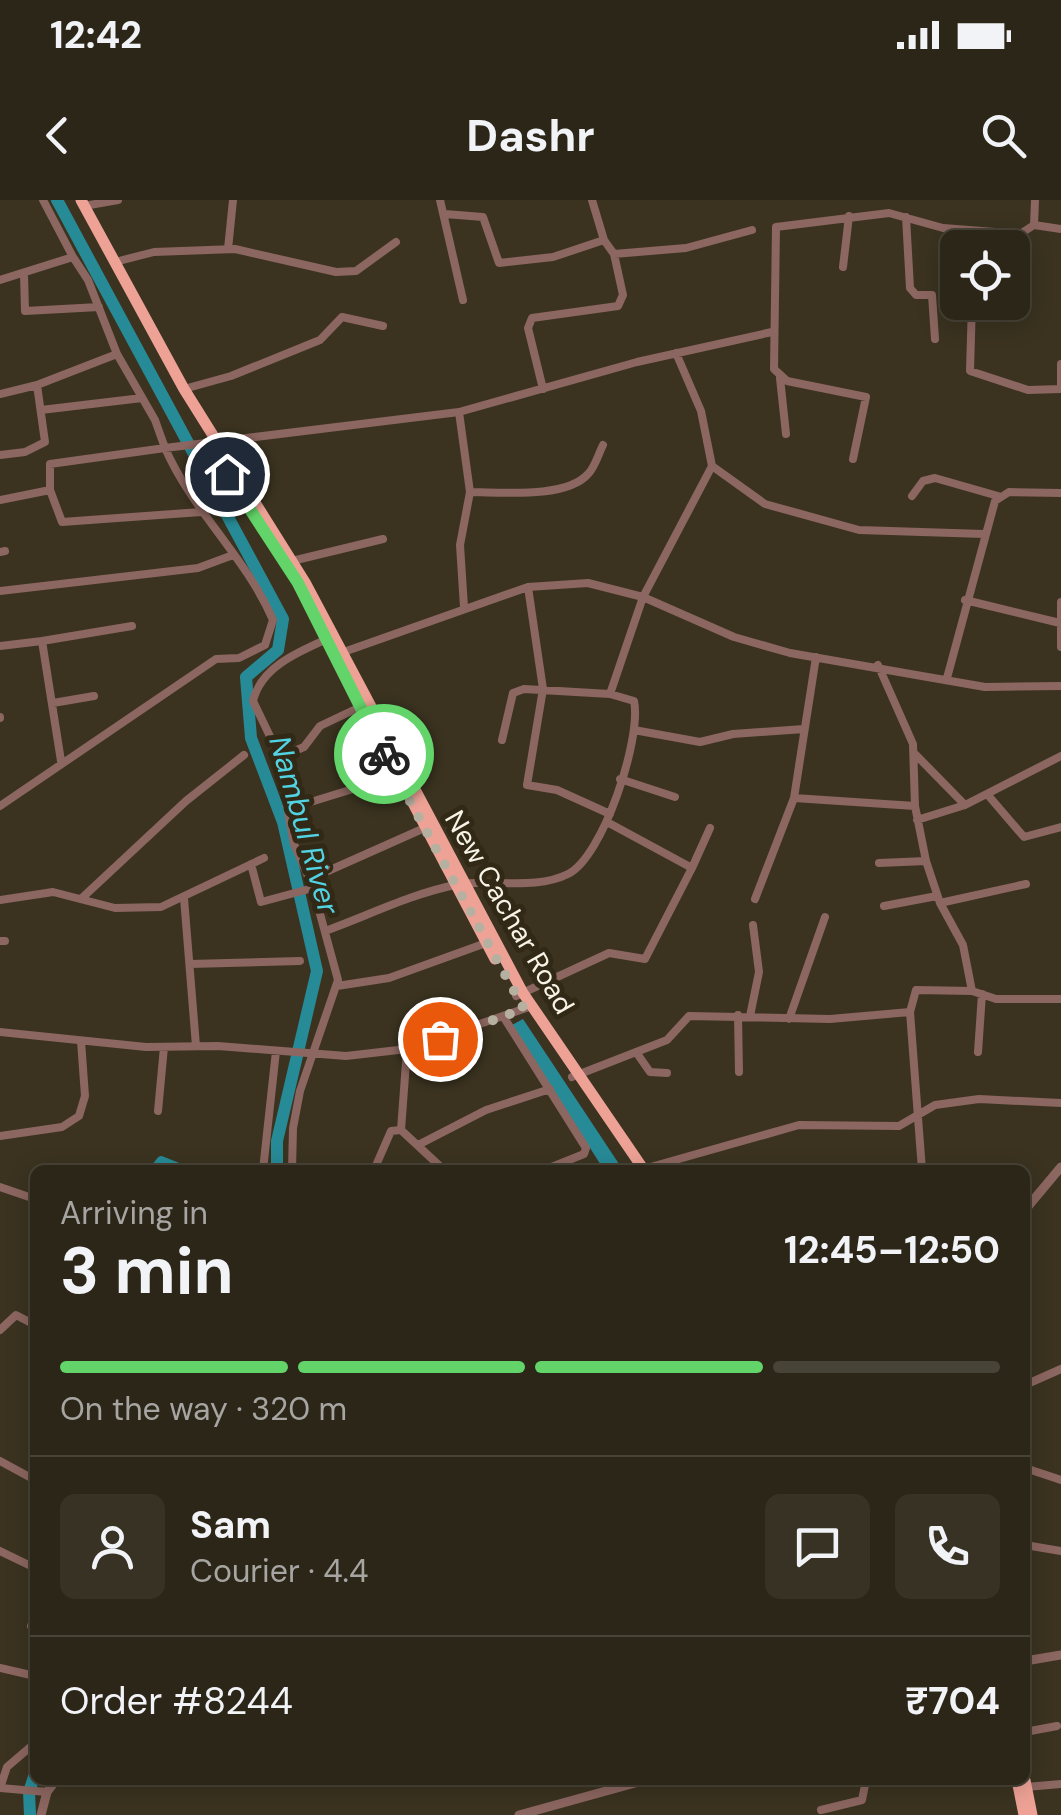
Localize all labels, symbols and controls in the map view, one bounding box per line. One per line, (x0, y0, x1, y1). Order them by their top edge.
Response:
text: 12:42 (50, 10, 142, 60)
text: Dashr (466, 106, 595, 165)
icon: back (30, 108, 85, 163)
icon: search (976, 108, 1031, 163)
map controls (940, 230, 1030, 320)
button: locate (940, 230, 1030, 320)
pin (185, 432, 270, 517)
icon: home (200, 447, 255, 502)
courier (334, 704, 434, 804)
icon: bike (357, 727, 412, 782)
water label: Nambul River (260, 731, 349, 919)
street label: New Cachar Road (436, 804, 583, 1021)
pin (398, 997, 483, 1082)
icon: bag (413, 1012, 468, 1067)
text: Arriving in (60, 1192, 208, 1234)
text: 12:45–12:50 (784, 1225, 1000, 1275)
text: 3 min (60, 1229, 234, 1313)
text: On the way · 320 m (60, 1388, 347, 1430)
button: person (60, 1494, 165, 1599)
button: chat (765, 1494, 870, 1599)
button: phone (895, 1494, 1000, 1599)
text: Sam (190, 1500, 271, 1550)
text: Courier · 4.4 (190, 1550, 368, 1592)
text: Order #8244 (60, 1676, 293, 1726)
text: ₹704 (905, 1676, 1000, 1726)

